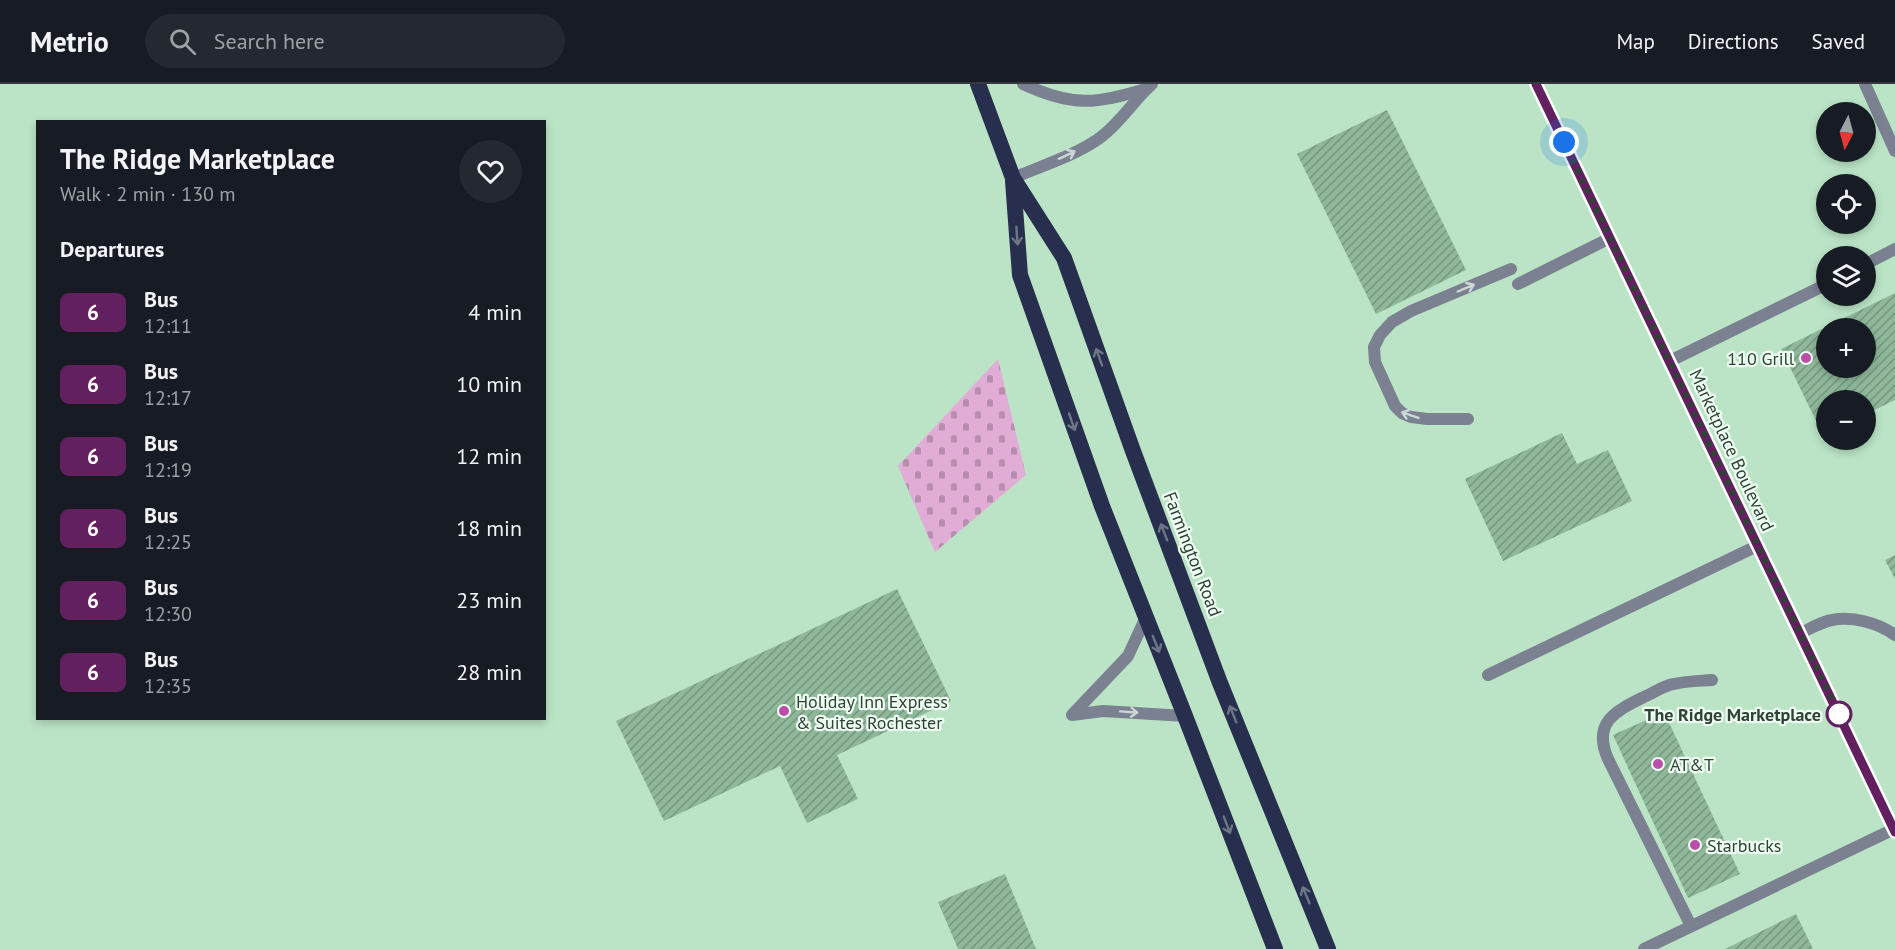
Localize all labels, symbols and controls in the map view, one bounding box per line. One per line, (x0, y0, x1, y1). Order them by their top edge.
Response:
search box (145, 14, 565, 68)
text: Metrio (30, 23, 109, 60)
icon: search (166, 25, 199, 58)
text: Search here (214, 27, 325, 55)
text: Map (1616, 28, 1655, 55)
text: Directions (1688, 28, 1779, 55)
text: Saved (1812, 28, 1865, 55)
north arrow (1816, 102, 1876, 162)
map controls (1816, 102, 1876, 450)
your location (1549, 127, 1579, 157)
text: The Ridge Marketplace (60, 140, 335, 177)
button: heart (459, 140, 522, 203)
one-way arrow (1057, 149, 1075, 160)
button: locate (1816, 174, 1876, 234)
text: Walk · 2 min · 130 m (60, 181, 236, 207)
one-way arrow (1012, 226, 1023, 246)
text: Departures (60, 235, 164, 263)
button: layers (1816, 246, 1876, 306)
one-way arrow (1457, 281, 1475, 293)
text: Bus (144, 285, 178, 313)
text: 4 min (468, 298, 522, 326)
text: 6 (87, 299, 99, 326)
text: 12:11 (144, 313, 192, 339)
button: + (1816, 318, 1876, 378)
place label: 110 Grill (1727, 347, 1795, 370)
one-way arrow (1093, 348, 1104, 367)
marker: 110 Grill (1799, 351, 1813, 365)
text: Bus (144, 357, 178, 385)
street label: Marketplace Boulevard (1684, 365, 1780, 535)
text: 10 min (456, 370, 522, 398)
text: 6 (87, 371, 99, 398)
text: 12:17 (144, 385, 192, 411)
button: − (1816, 390, 1876, 450)
one-way arrow (1402, 408, 1420, 419)
one-way arrow (1068, 412, 1079, 431)
text: Bus (144, 429, 178, 457)
text: 12 min (456, 442, 522, 470)
text: 6 (87, 443, 99, 470)
text: 12:19 (144, 457, 192, 483)
street label: Farmington Road (1159, 488, 1227, 620)
text: Bus (144, 501, 178, 529)
text: 18 min (456, 514, 522, 542)
text: 6 (87, 515, 99, 542)
one-way arrow (1158, 523, 1169, 542)
text: 12:25 (144, 529, 192, 555)
text: Bus (144, 573, 178, 601)
text: 23 min (456, 586, 522, 614)
text: 6 (87, 587, 99, 614)
text: 12:30 (144, 601, 192, 627)
one-way arrow (1152, 634, 1163, 652)
text: Bus (144, 645, 178, 673)
text: 28 min (456, 658, 522, 686)
text: 6 (87, 659, 99, 686)
text: 12:35 (144, 673, 192, 699)
place label: Holiday Inn Express & Suites Rochester (796, 690, 948, 734)
marker: The Ridge Marketplace (1826, 701, 1852, 727)
place label: The Ridge Marketplace (1644, 703, 1821, 726)
marker: Holiday Inn Express & Suites Rochester (777, 704, 791, 718)
one-way arrow (1226, 706, 1237, 724)
one-way arrow (1118, 707, 1138, 718)
place label: AT&T (1670, 753, 1714, 776)
marker: AT&T (1651, 757, 1665, 771)
one-way arrow (1223, 816, 1234, 834)
place label: Starbucks (1707, 834, 1781, 857)
marker: Starbucks (1688, 838, 1702, 852)
one-way arrow (1300, 886, 1311, 905)

